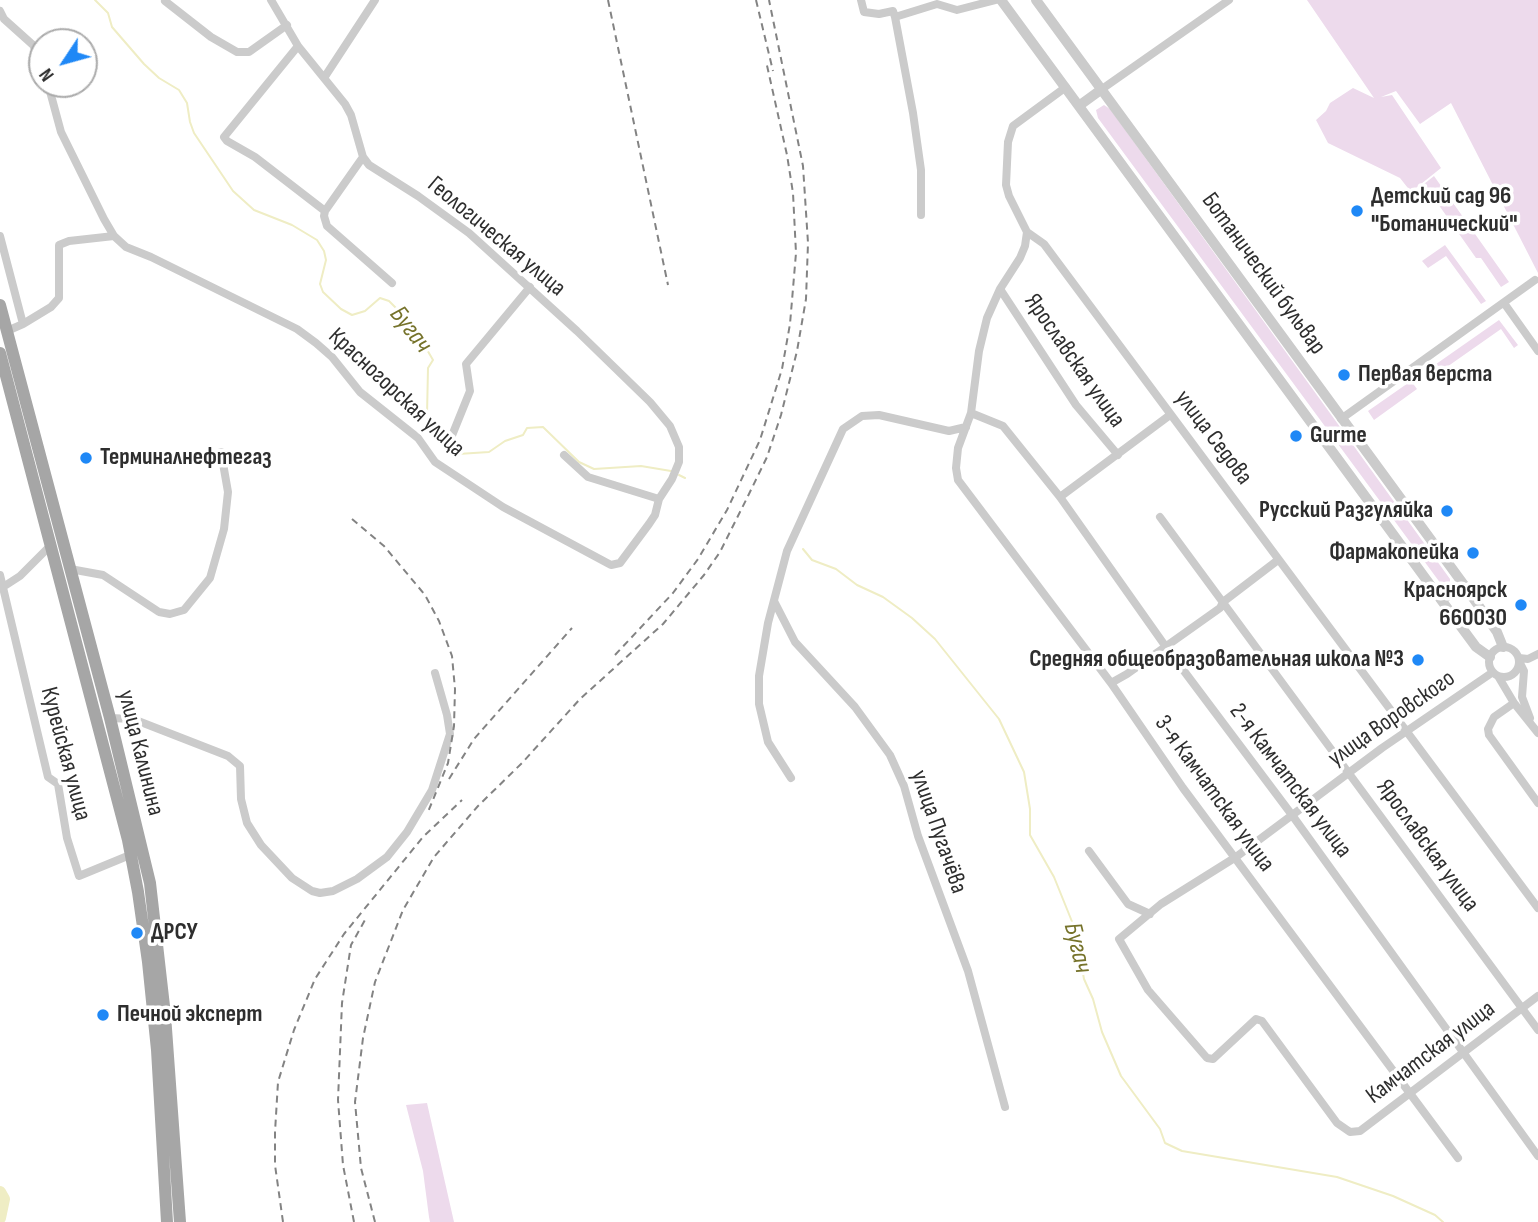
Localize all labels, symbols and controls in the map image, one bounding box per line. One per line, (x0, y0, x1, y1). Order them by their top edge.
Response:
north arrow (28, 28, 98, 98)
text: N (35, 64, 60, 85)
street label: Геологическая улица (421, 171, 571, 303)
place label: Детский сад 96 "Ботанический" (1371, 183, 1518, 239)
street label: Ботанический бульвар (1195, 187, 1331, 361)
marker: Детский сад 96 "Ботанический" (1349, 203, 1365, 219)
street label: Ярославская улица (1017, 289, 1131, 433)
water label: Бугач (382, 300, 438, 360)
street label: Красногорская улица (322, 322, 470, 464)
place label: Первая верста (1358, 361, 1492, 389)
marker: Первая верста (1336, 367, 1352, 383)
street label: улица Седова (1168, 385, 1258, 491)
place label: Gurme (1310, 422, 1367, 450)
marker: Gurme (1288, 428, 1304, 444)
place label: Терминалнефтегаз (100, 444, 272, 472)
marker: Терминалнефтегаз (78, 450, 94, 466)
place label: Русский Разгуляйка (1259, 497, 1433, 525)
marker: Русский Разгуляйка (1439, 503, 1455, 519)
place label: Фармакопейка (1329, 539, 1459, 567)
marker: Фармакопейка (1465, 545, 1481, 561)
place label: Красноярск 660030 (1404, 577, 1507, 633)
marker: Красноярск 660030 (1513, 597, 1529, 613)
place label: Средняя общеобразовательная школа №3 (1029, 646, 1404, 674)
marker: Средняя общеобразовательная школа №3 (1410, 652, 1426, 668)
street label: улица Воровского (1323, 665, 1461, 773)
street label: Курейская улица (33, 684, 97, 824)
street label: улица Калинина (111, 687, 169, 819)
street label: 2-я Камчатская улица (1223, 698, 1357, 864)
street label: 3-я Камчатская улица (1148, 710, 1280, 878)
street label: улица Пугачёва (903, 767, 973, 897)
street label: Ярославская улица (1369, 774, 1485, 918)
place label: ДРСУ (151, 919, 198, 947)
water label: Бугач (1056, 920, 1098, 976)
marker: ДРСУ (129, 925, 145, 941)
street label: Камчатская улица (1361, 995, 1501, 1111)
place label: Печной эксперт (117, 1001, 262, 1029)
marker: Печной эксперт (95, 1007, 111, 1023)

